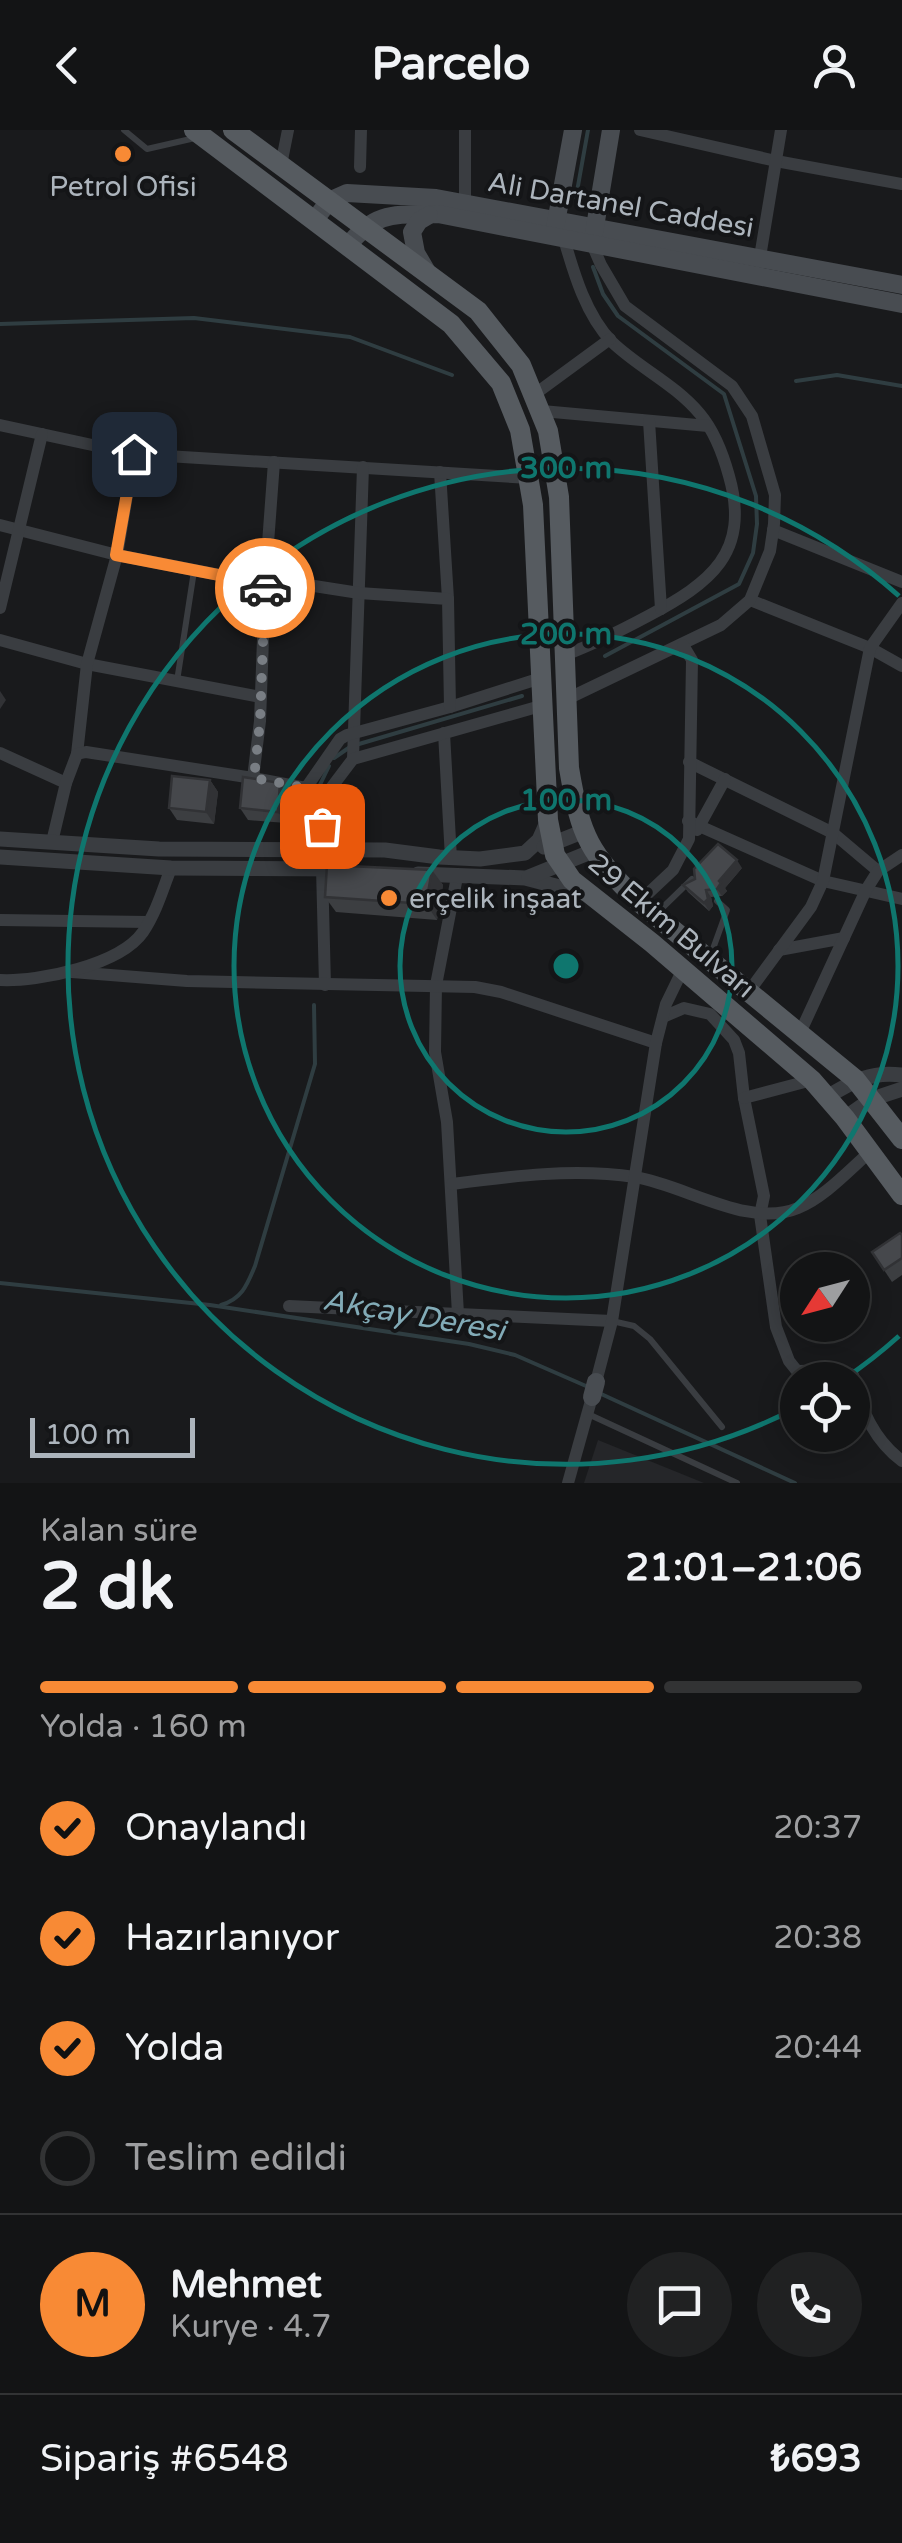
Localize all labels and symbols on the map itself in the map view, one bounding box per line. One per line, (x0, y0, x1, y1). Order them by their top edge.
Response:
marker: Petrol Ofisi (112, 143, 134, 165)
street label: Ali Dartanel Caddesi (485, 165, 756, 245)
place label: Petrol Ofisi (49, 170, 197, 204)
pin (92, 412, 177, 497)
text: 300 m (520, 450, 612, 487)
courier (215, 538, 315, 638)
text: 200 m (520, 616, 612, 653)
text: 100 m (520, 782, 612, 819)
pin (280, 784, 365, 869)
street label: 29 Ekim Bulvarı (581, 846, 762, 1005)
place label: erçelik inşaat (409, 882, 582, 916)
marker: erçelik inşaat (378, 887, 400, 909)
centre of rings (548, 948, 584, 984)
north arrow (780, 1252, 870, 1342)
water label: Akçay Deresi (320, 1281, 511, 1350)
scale bar (30, 1413, 195, 1458)

